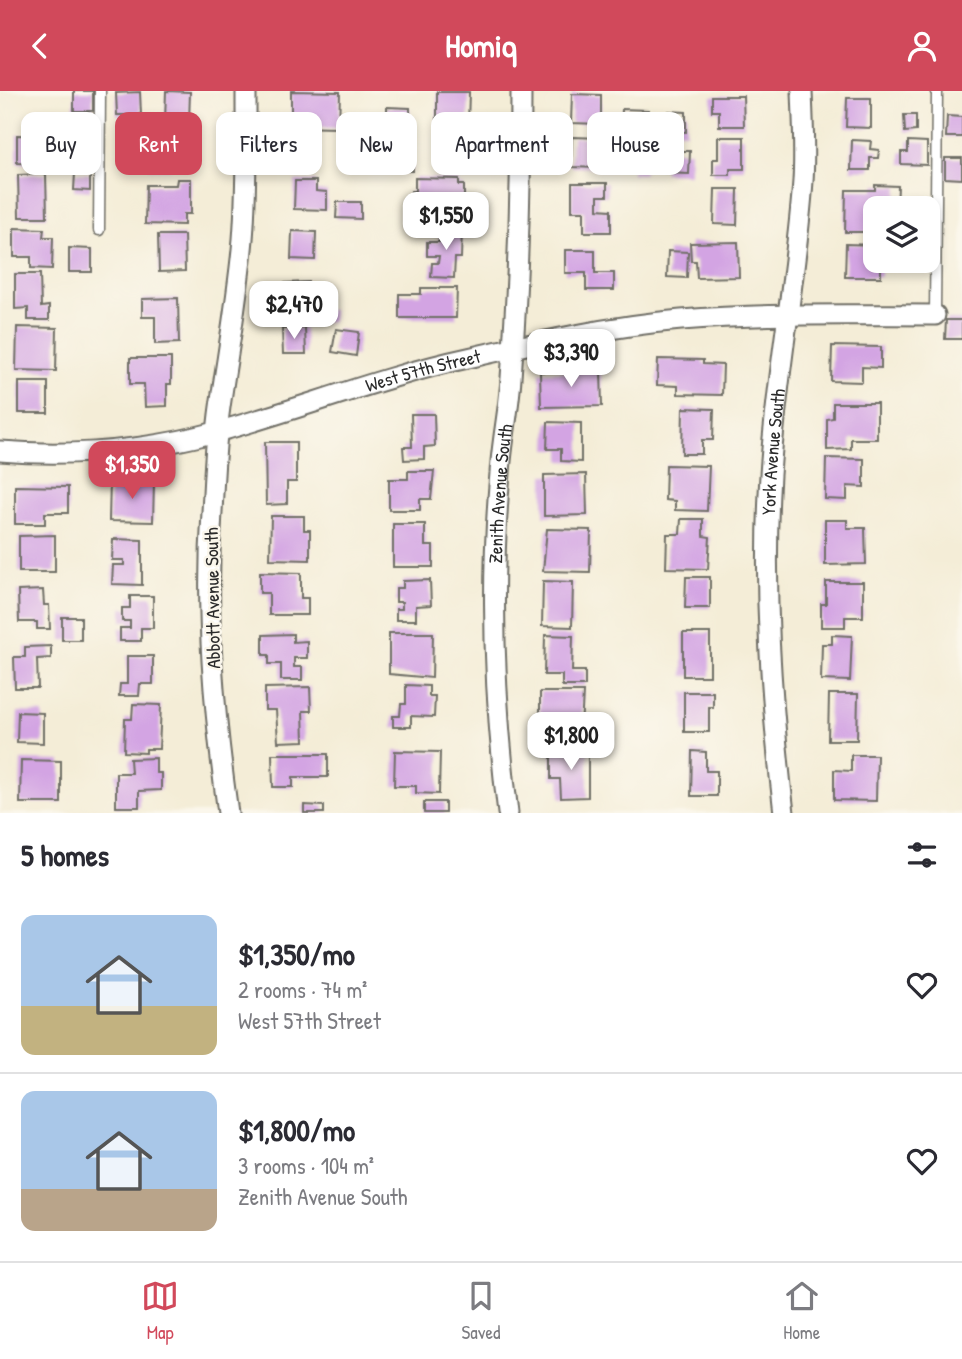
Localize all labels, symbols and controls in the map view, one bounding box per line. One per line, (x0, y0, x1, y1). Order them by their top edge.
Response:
text: Homiq (445, 24, 517, 67)
icon: back (21, 27, 59, 65)
icon: person (903, 27, 941, 65)
chip: Buy (21, 112, 101, 175)
chip: Rent (115, 112, 202, 175)
chip: Filters (216, 112, 322, 175)
chip: New (336, 112, 417, 175)
chip: Apartment (431, 112, 573, 175)
chip: House (587, 112, 684, 175)
pin: $1,550 (389, 193, 503, 252)
map controls (863, 196, 940, 273)
button: layers (863, 196, 940, 273)
text: $1,550 (419, 199, 473, 230)
pin: $2,470 (237, 281, 351, 341)
text: $2,470 (265, 288, 323, 319)
pin: $3,390 (514, 329, 628, 389)
text: $3,390 (543, 336, 599, 367)
street label: West 57th Street (362, 342, 484, 398)
street label: York Avenue South (755, 387, 791, 516)
street label: Zenith Avenue South (482, 422, 519, 564)
pin: $1,350 (75, 441, 189, 501)
text: $1,350 (105, 448, 160, 479)
street label: Abbott Avenue South (198, 527, 226, 669)
pin: $1,800 (514, 713, 628, 772)
text: $1,800 (543, 719, 599, 750)
text: 5 homes (21, 835, 109, 875)
icon: filters (903, 836, 941, 874)
text: $1,350/mo (238, 934, 355, 974)
icon: home (77, 943, 161, 1027)
icon: heart (903, 966, 941, 1004)
text: 2 rooms · 74 m² (238, 974, 367, 1005)
text: West 57th Street (238, 1005, 381, 1036)
text: $1,800/mo (238, 1110, 355, 1150)
icon: home (77, 1119, 161, 1203)
icon: heart (903, 1142, 941, 1180)
text: 3 rooms · 104 m² (238, 1150, 374, 1181)
text: Zenith Avenue South (238, 1181, 407, 1212)
tab: Map (141, 1277, 179, 1345)
tab: Saved (462, 1277, 500, 1345)
tab: Home (783, 1277, 821, 1345)

